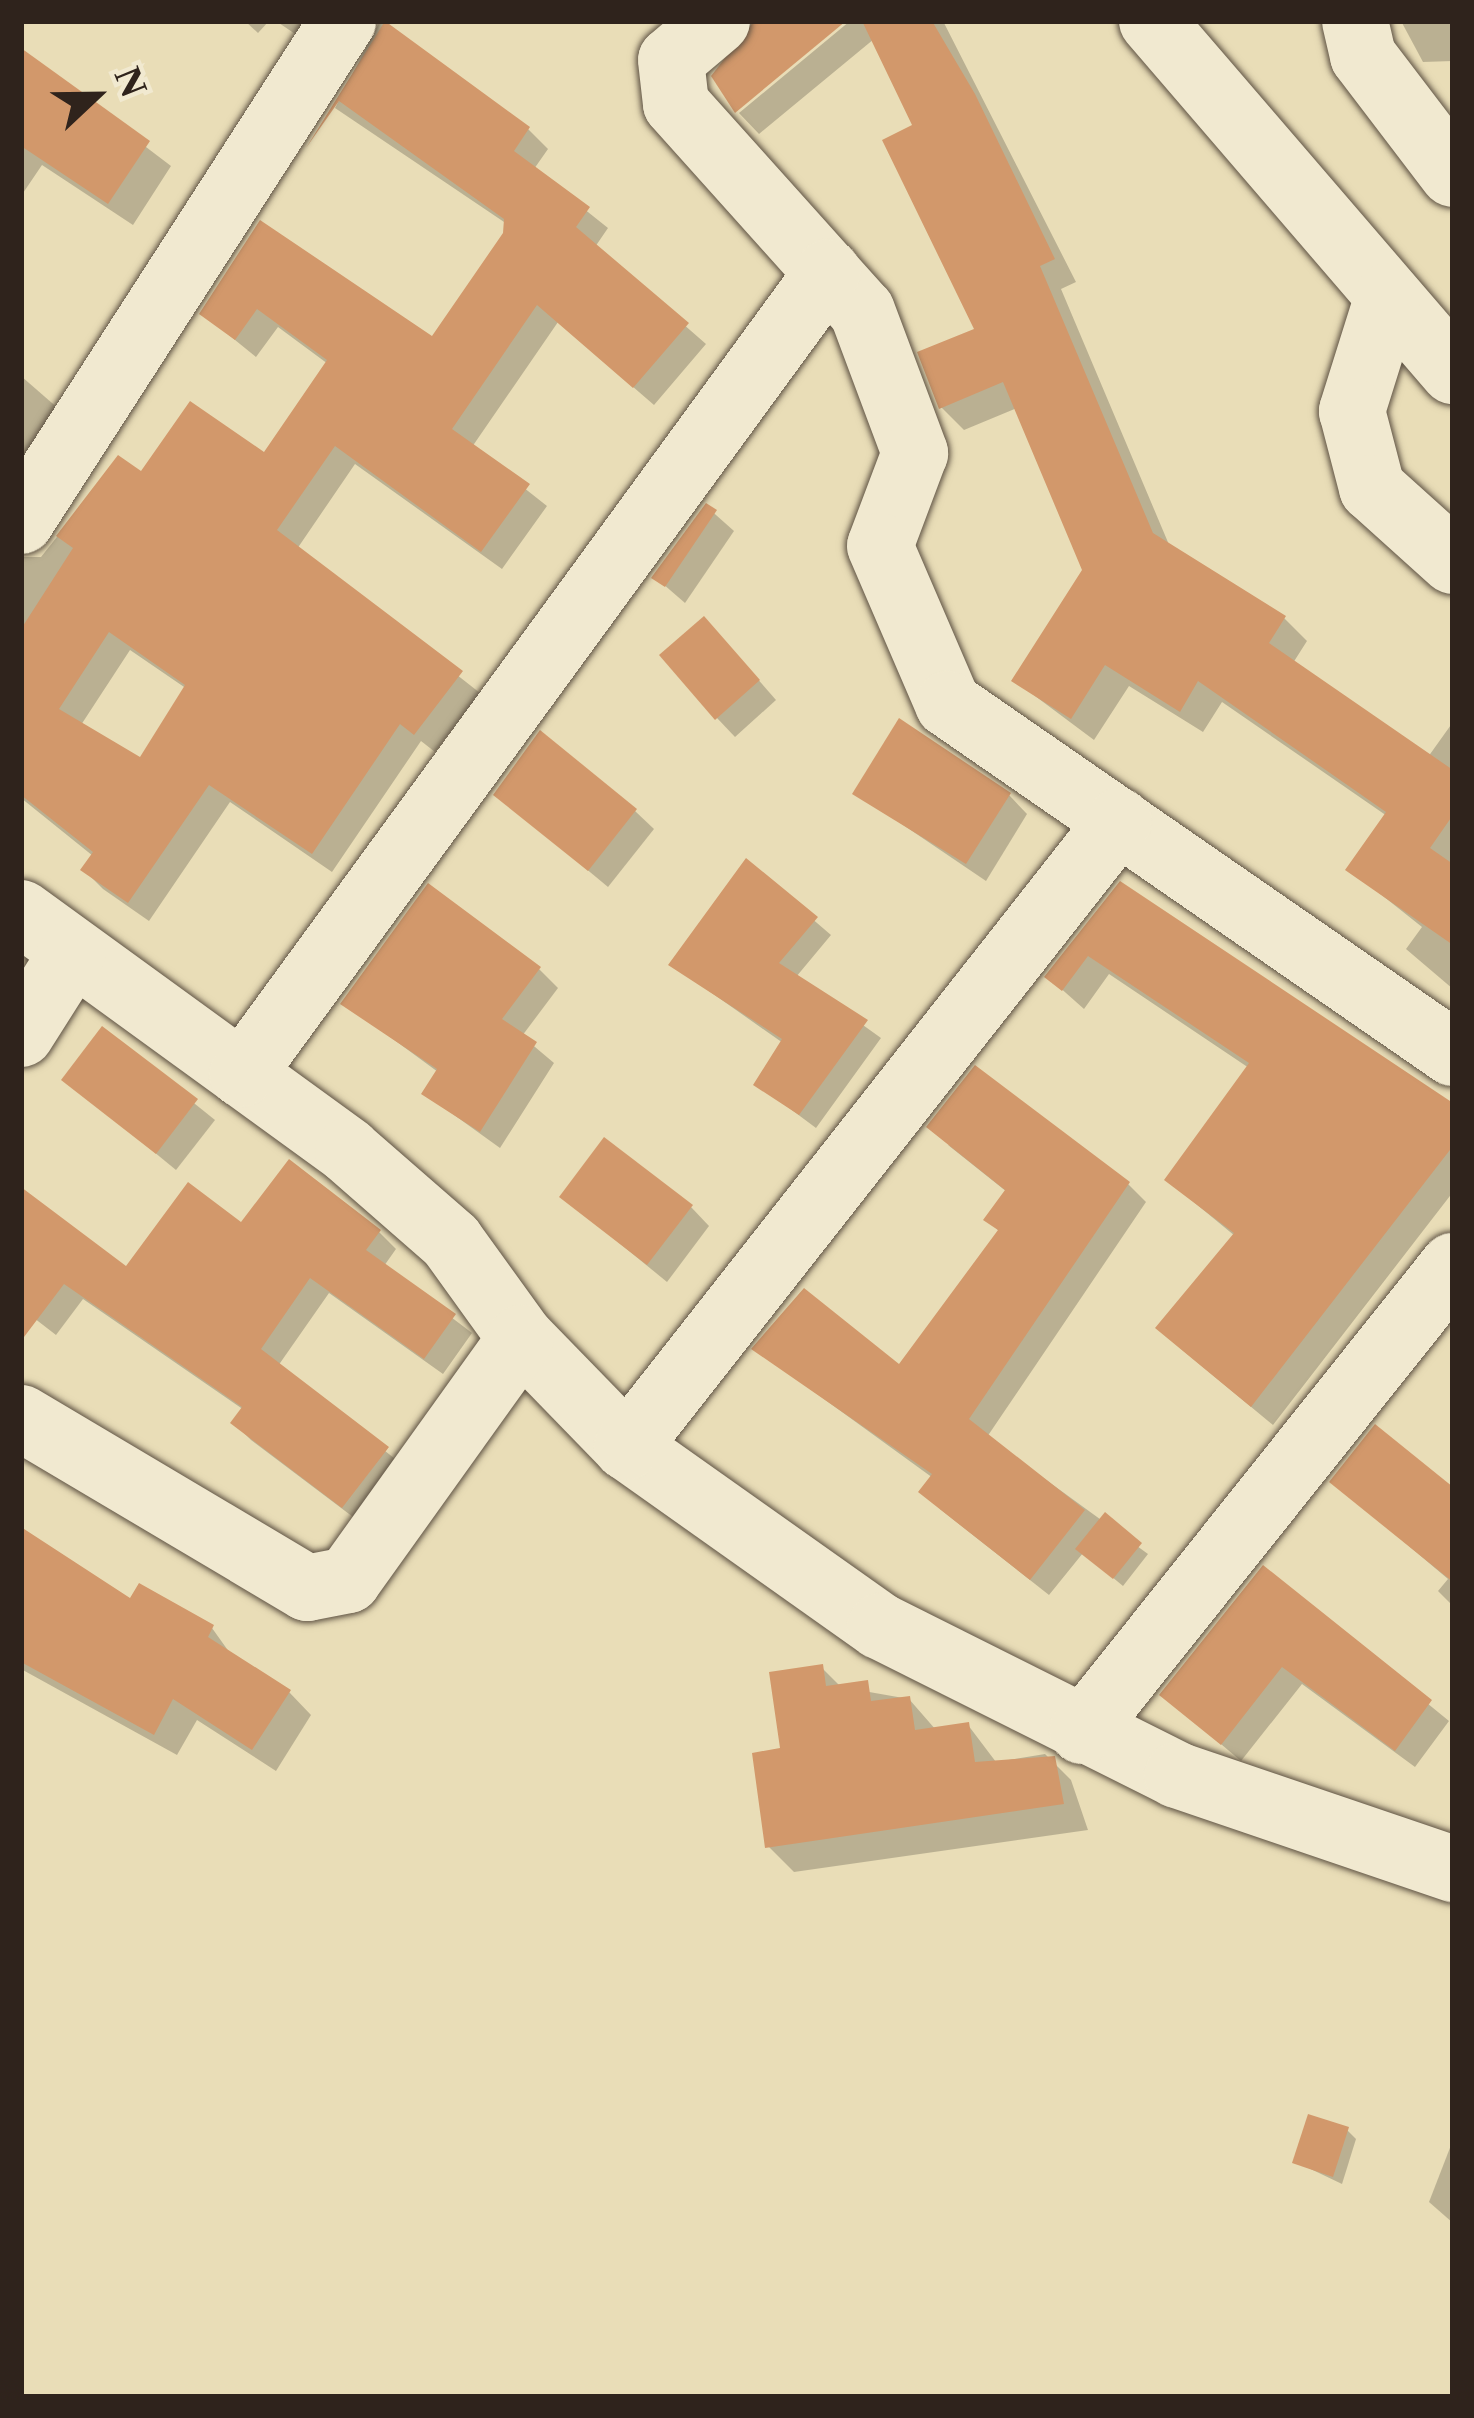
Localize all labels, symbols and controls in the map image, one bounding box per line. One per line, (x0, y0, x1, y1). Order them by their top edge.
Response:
north arrow (36, 36, 156, 156)
text: N (105, 61, 154, 103)

